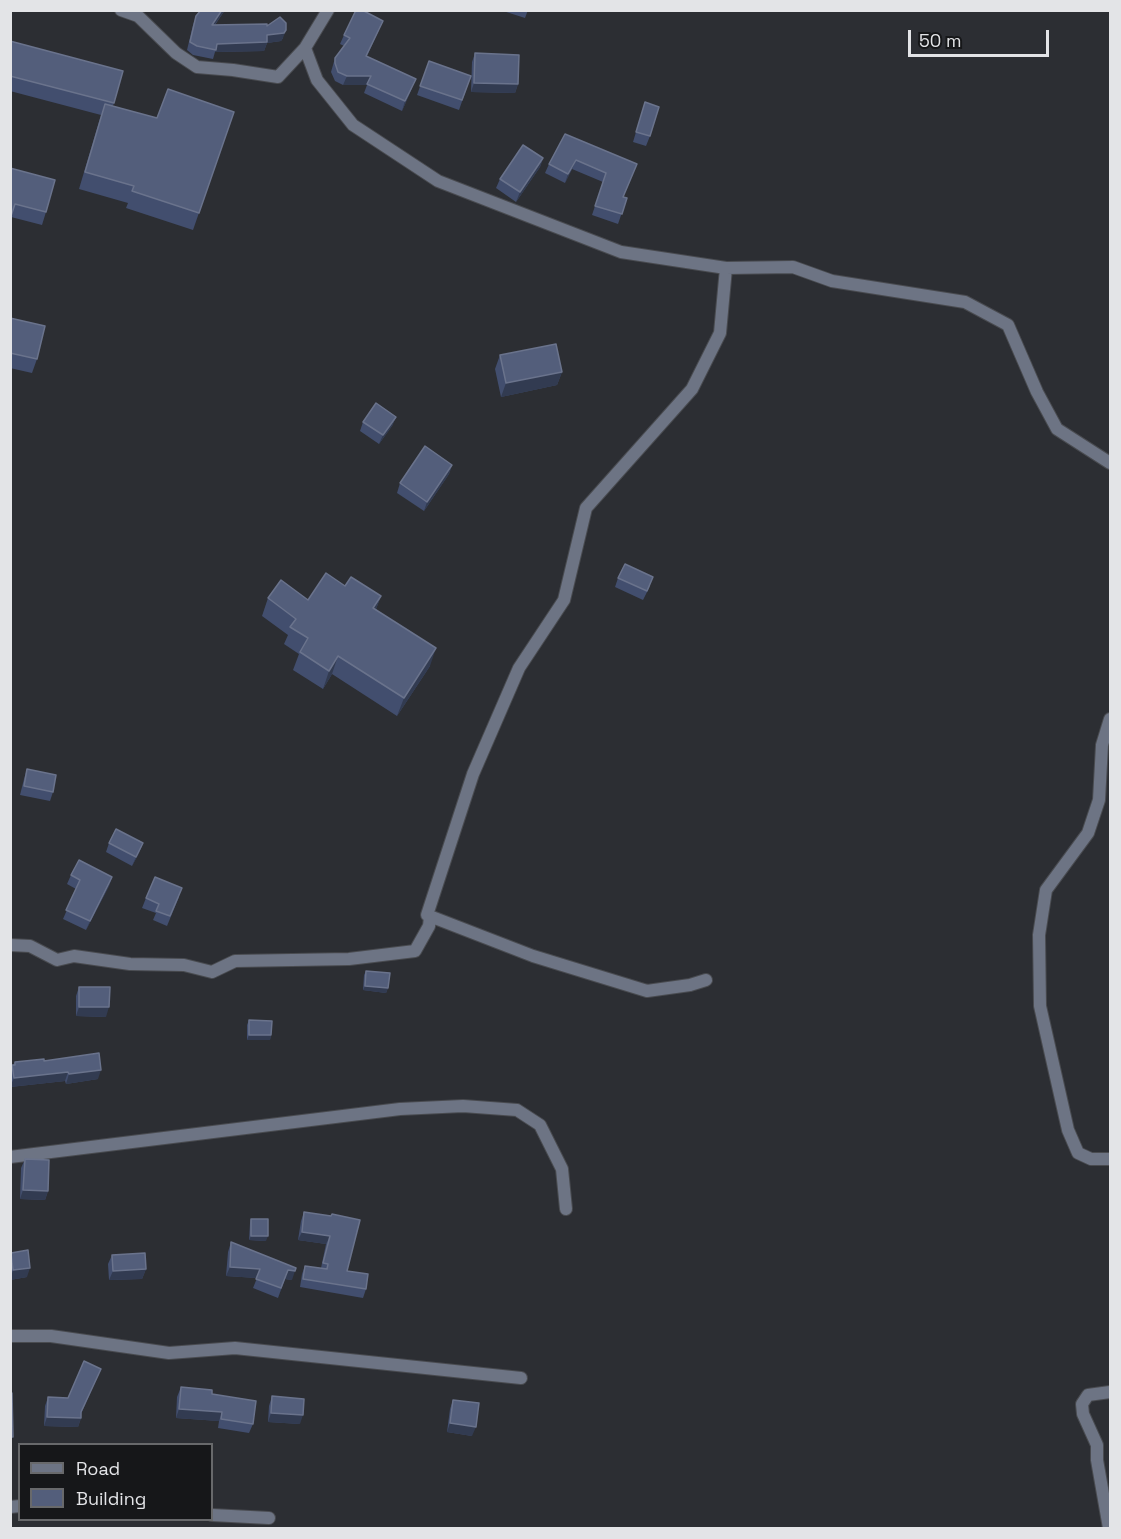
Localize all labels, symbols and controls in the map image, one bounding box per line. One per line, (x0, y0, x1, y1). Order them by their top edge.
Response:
scale bar (911, 18, 1052, 56)
text: 50 m (919, 29, 961, 52)
legend (18, 1443, 213, 1521)
text: Road (76, 1457, 120, 1480)
text: Building (76, 1487, 146, 1510)

